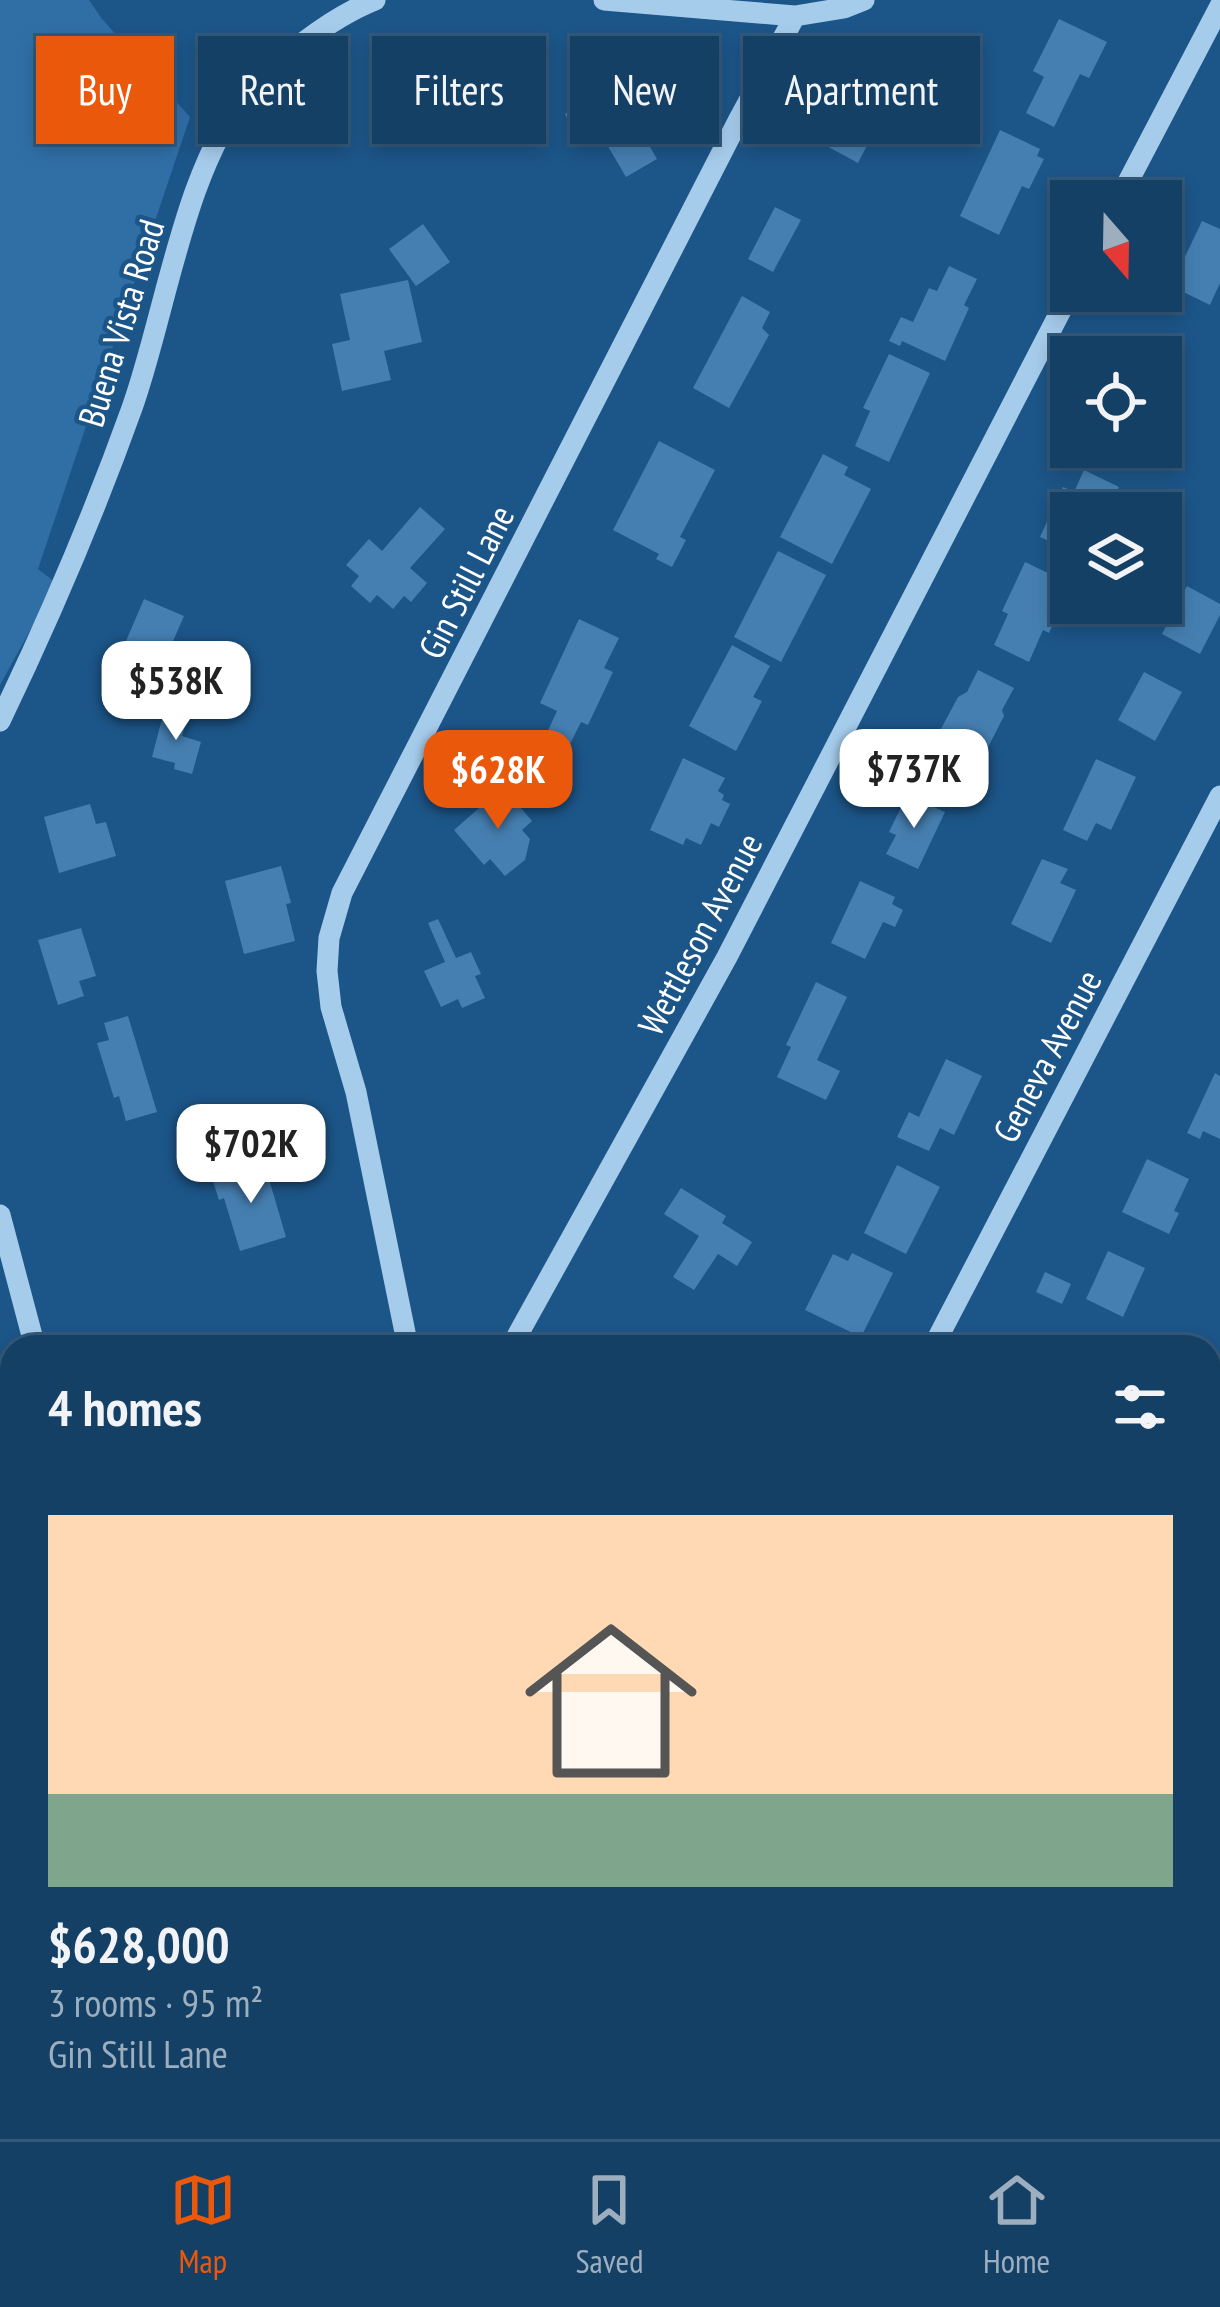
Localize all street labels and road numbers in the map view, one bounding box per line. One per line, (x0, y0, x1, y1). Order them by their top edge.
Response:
street label: Buena Vista Road (67, 213, 174, 432)
street label: Gin Still Lane (407, 497, 524, 666)
street label: Wettleson Avenue (627, 825, 772, 1043)
street label: Geneva Avenue (982, 961, 1112, 1150)

